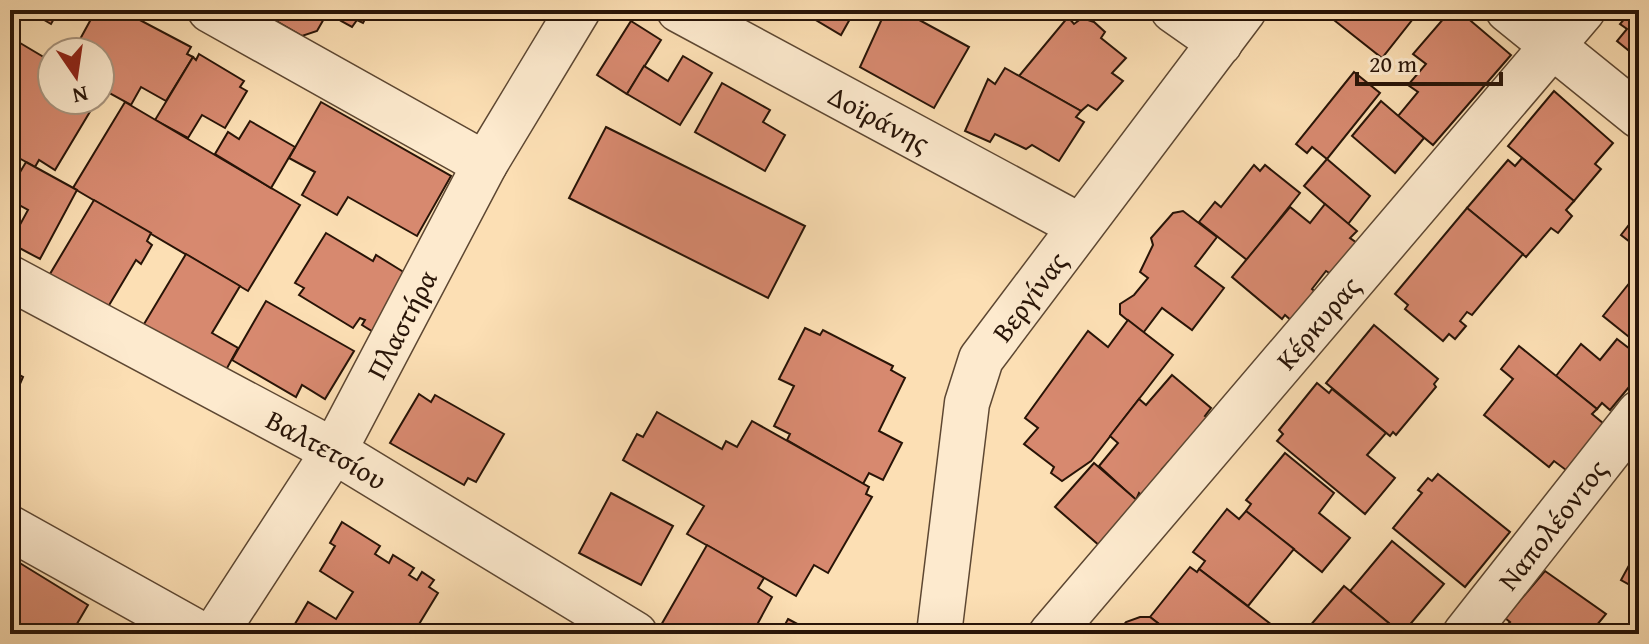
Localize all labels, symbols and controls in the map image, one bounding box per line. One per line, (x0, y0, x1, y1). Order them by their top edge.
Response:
north arrow (36, 36, 116, 116)
scale bar (1357, 36, 1501, 86)
text: 20 m (1369, 46, 1417, 81)
street label: Δοϊράνης (822, 74, 938, 162)
text: N (69, 78, 91, 113)
street label: Βεργίνας (981, 242, 1076, 350)
street label: Πλαστήρα (355, 262, 447, 386)
street label: Κέρκυρας (1265, 266, 1369, 378)
street label: Βαλτετσίου (259, 398, 395, 499)
street label: Ναπολέοντος (1487, 450, 1616, 598)

